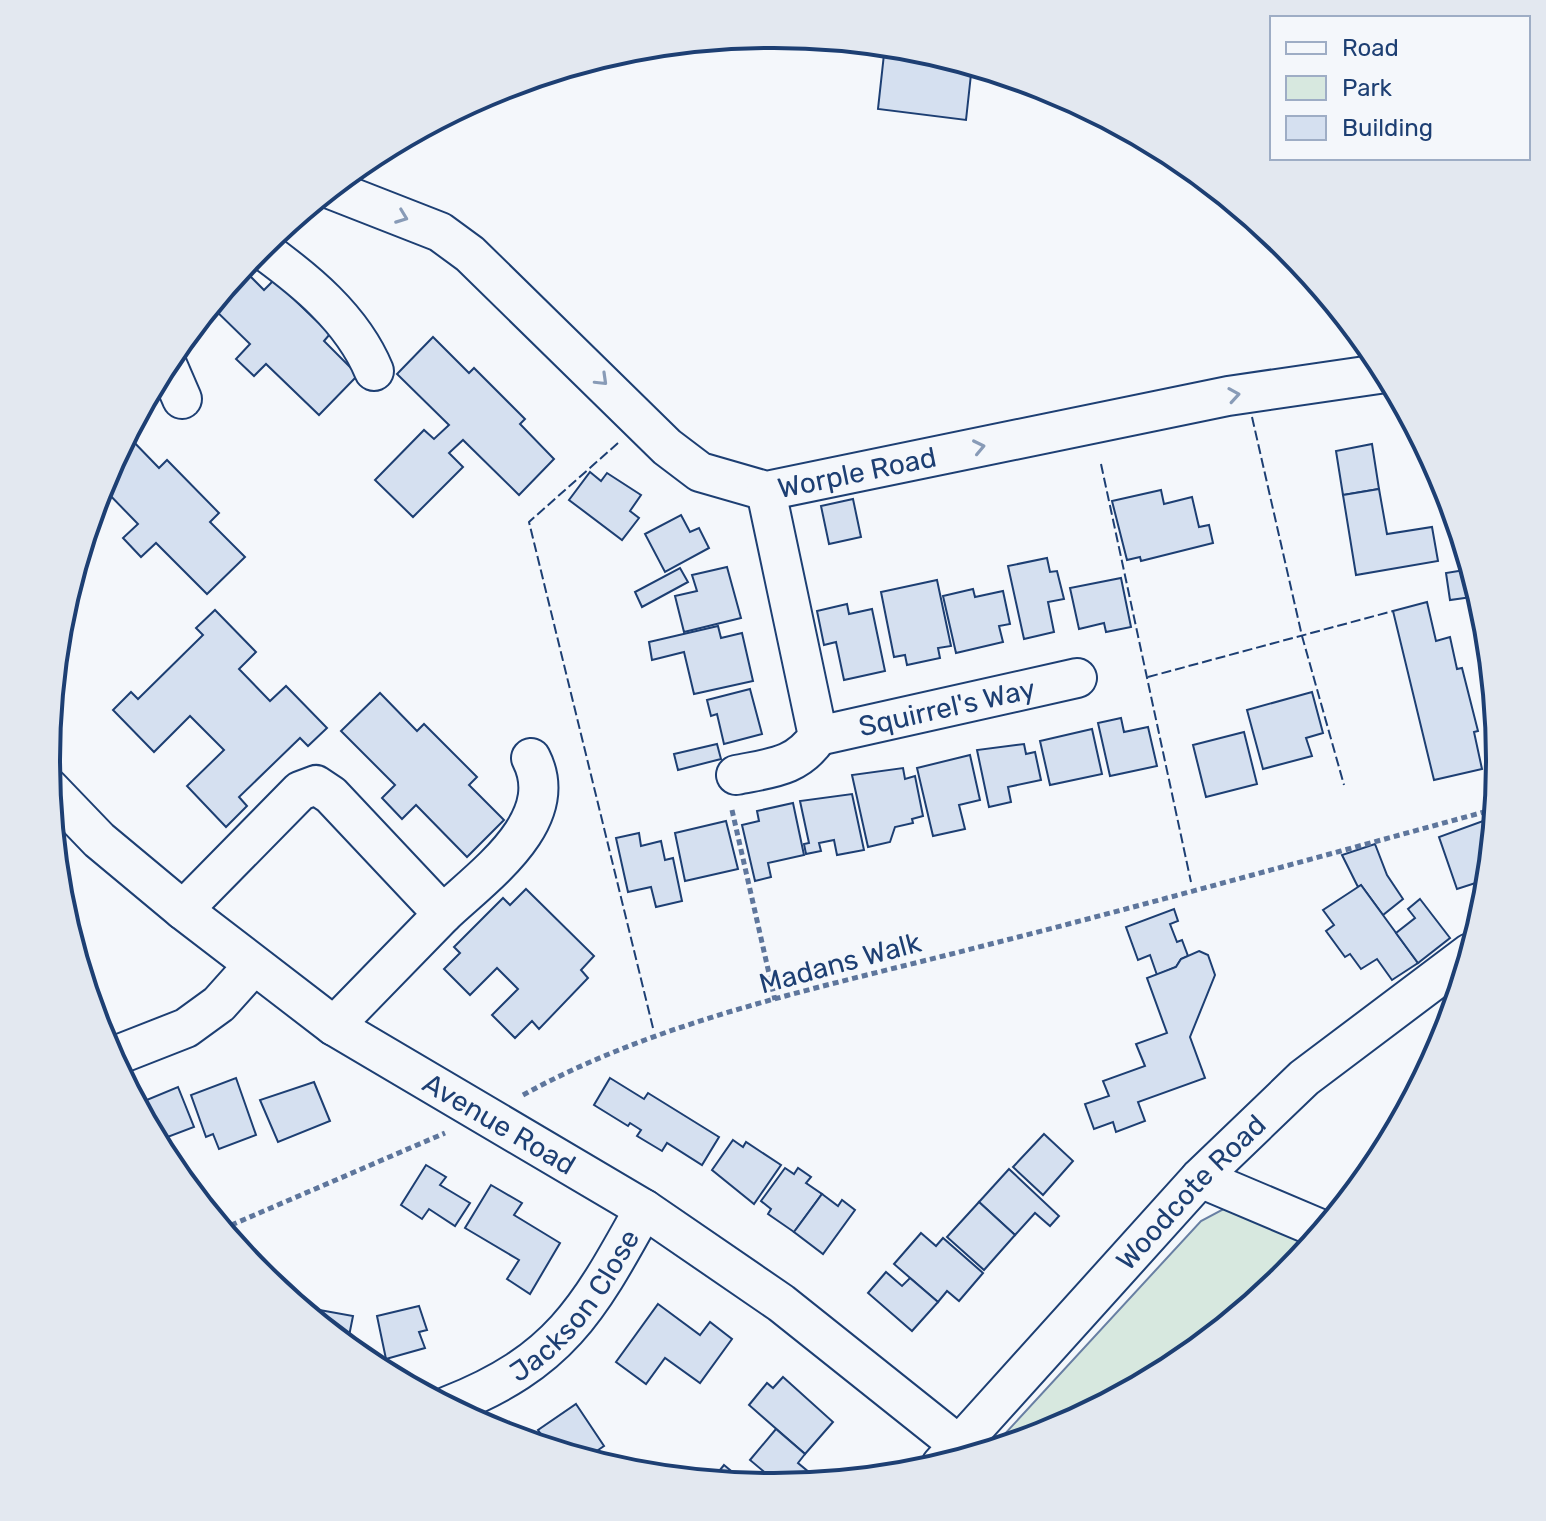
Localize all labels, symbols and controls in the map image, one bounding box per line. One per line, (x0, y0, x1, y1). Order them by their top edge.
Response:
legend (1270, 16, 1530, 160)
text: Road (1342, 34, 1399, 62)
text: Park (1342, 74, 1393, 102)
text: Building (1342, 114, 1433, 142)
one-way arrow (394, 208, 408, 224)
one-way arrow (593, 371, 607, 386)
one-way arrow (1227, 387, 1241, 404)
one-way arrow (972, 439, 986, 456)
street label: Worple Road (775, 440, 939, 505)
street label: Squirrel's Way (855, 671, 1038, 743)
street label: Madans Walk (756, 925, 925, 1000)
street label: Avenue Road (417, 1066, 582, 1181)
street label: Woodcote Road (1109, 1108, 1272, 1276)
street label: Jackson Close (503, 1223, 646, 1388)

